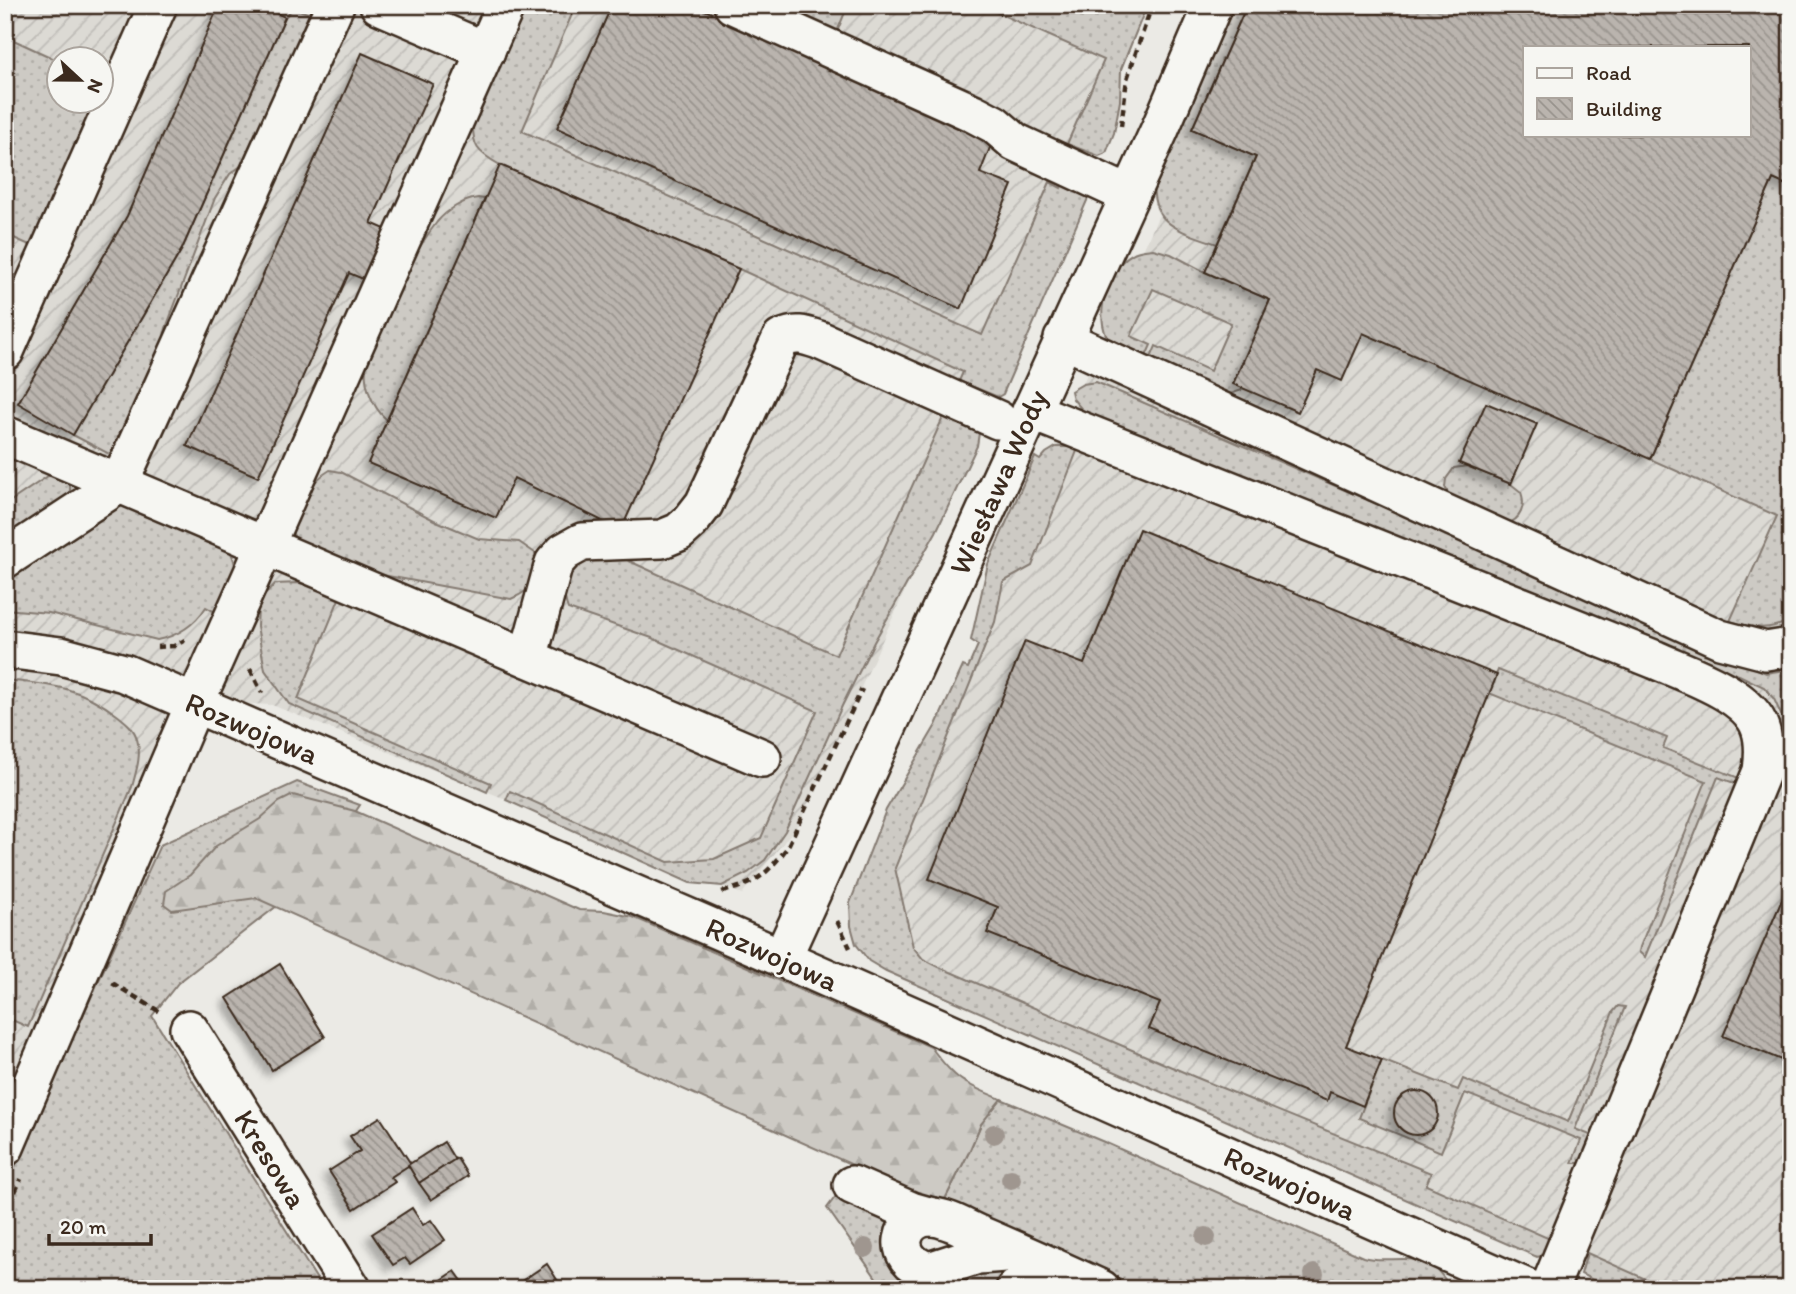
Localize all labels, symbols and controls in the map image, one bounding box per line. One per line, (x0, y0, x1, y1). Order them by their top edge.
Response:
north arrow (46, 46, 116, 116)
legend (1523, 46, 1750, 136)
text: Road (1586, 60, 1632, 85)
text: N (82, 76, 108, 96)
text: Building (1586, 96, 1662, 121)
street label: Wiesława Wody (941, 383, 1055, 581)
street label: Rozwojowa (180, 683, 325, 773)
street label: Rozwojowa (700, 908, 844, 1000)
street label: Kresowa (226, 1103, 316, 1216)
street label: Rozwojowa (1218, 1137, 1362, 1229)
scale bar (49, 1203, 150, 1247)
text: 20 m (60, 1214, 107, 1239)

